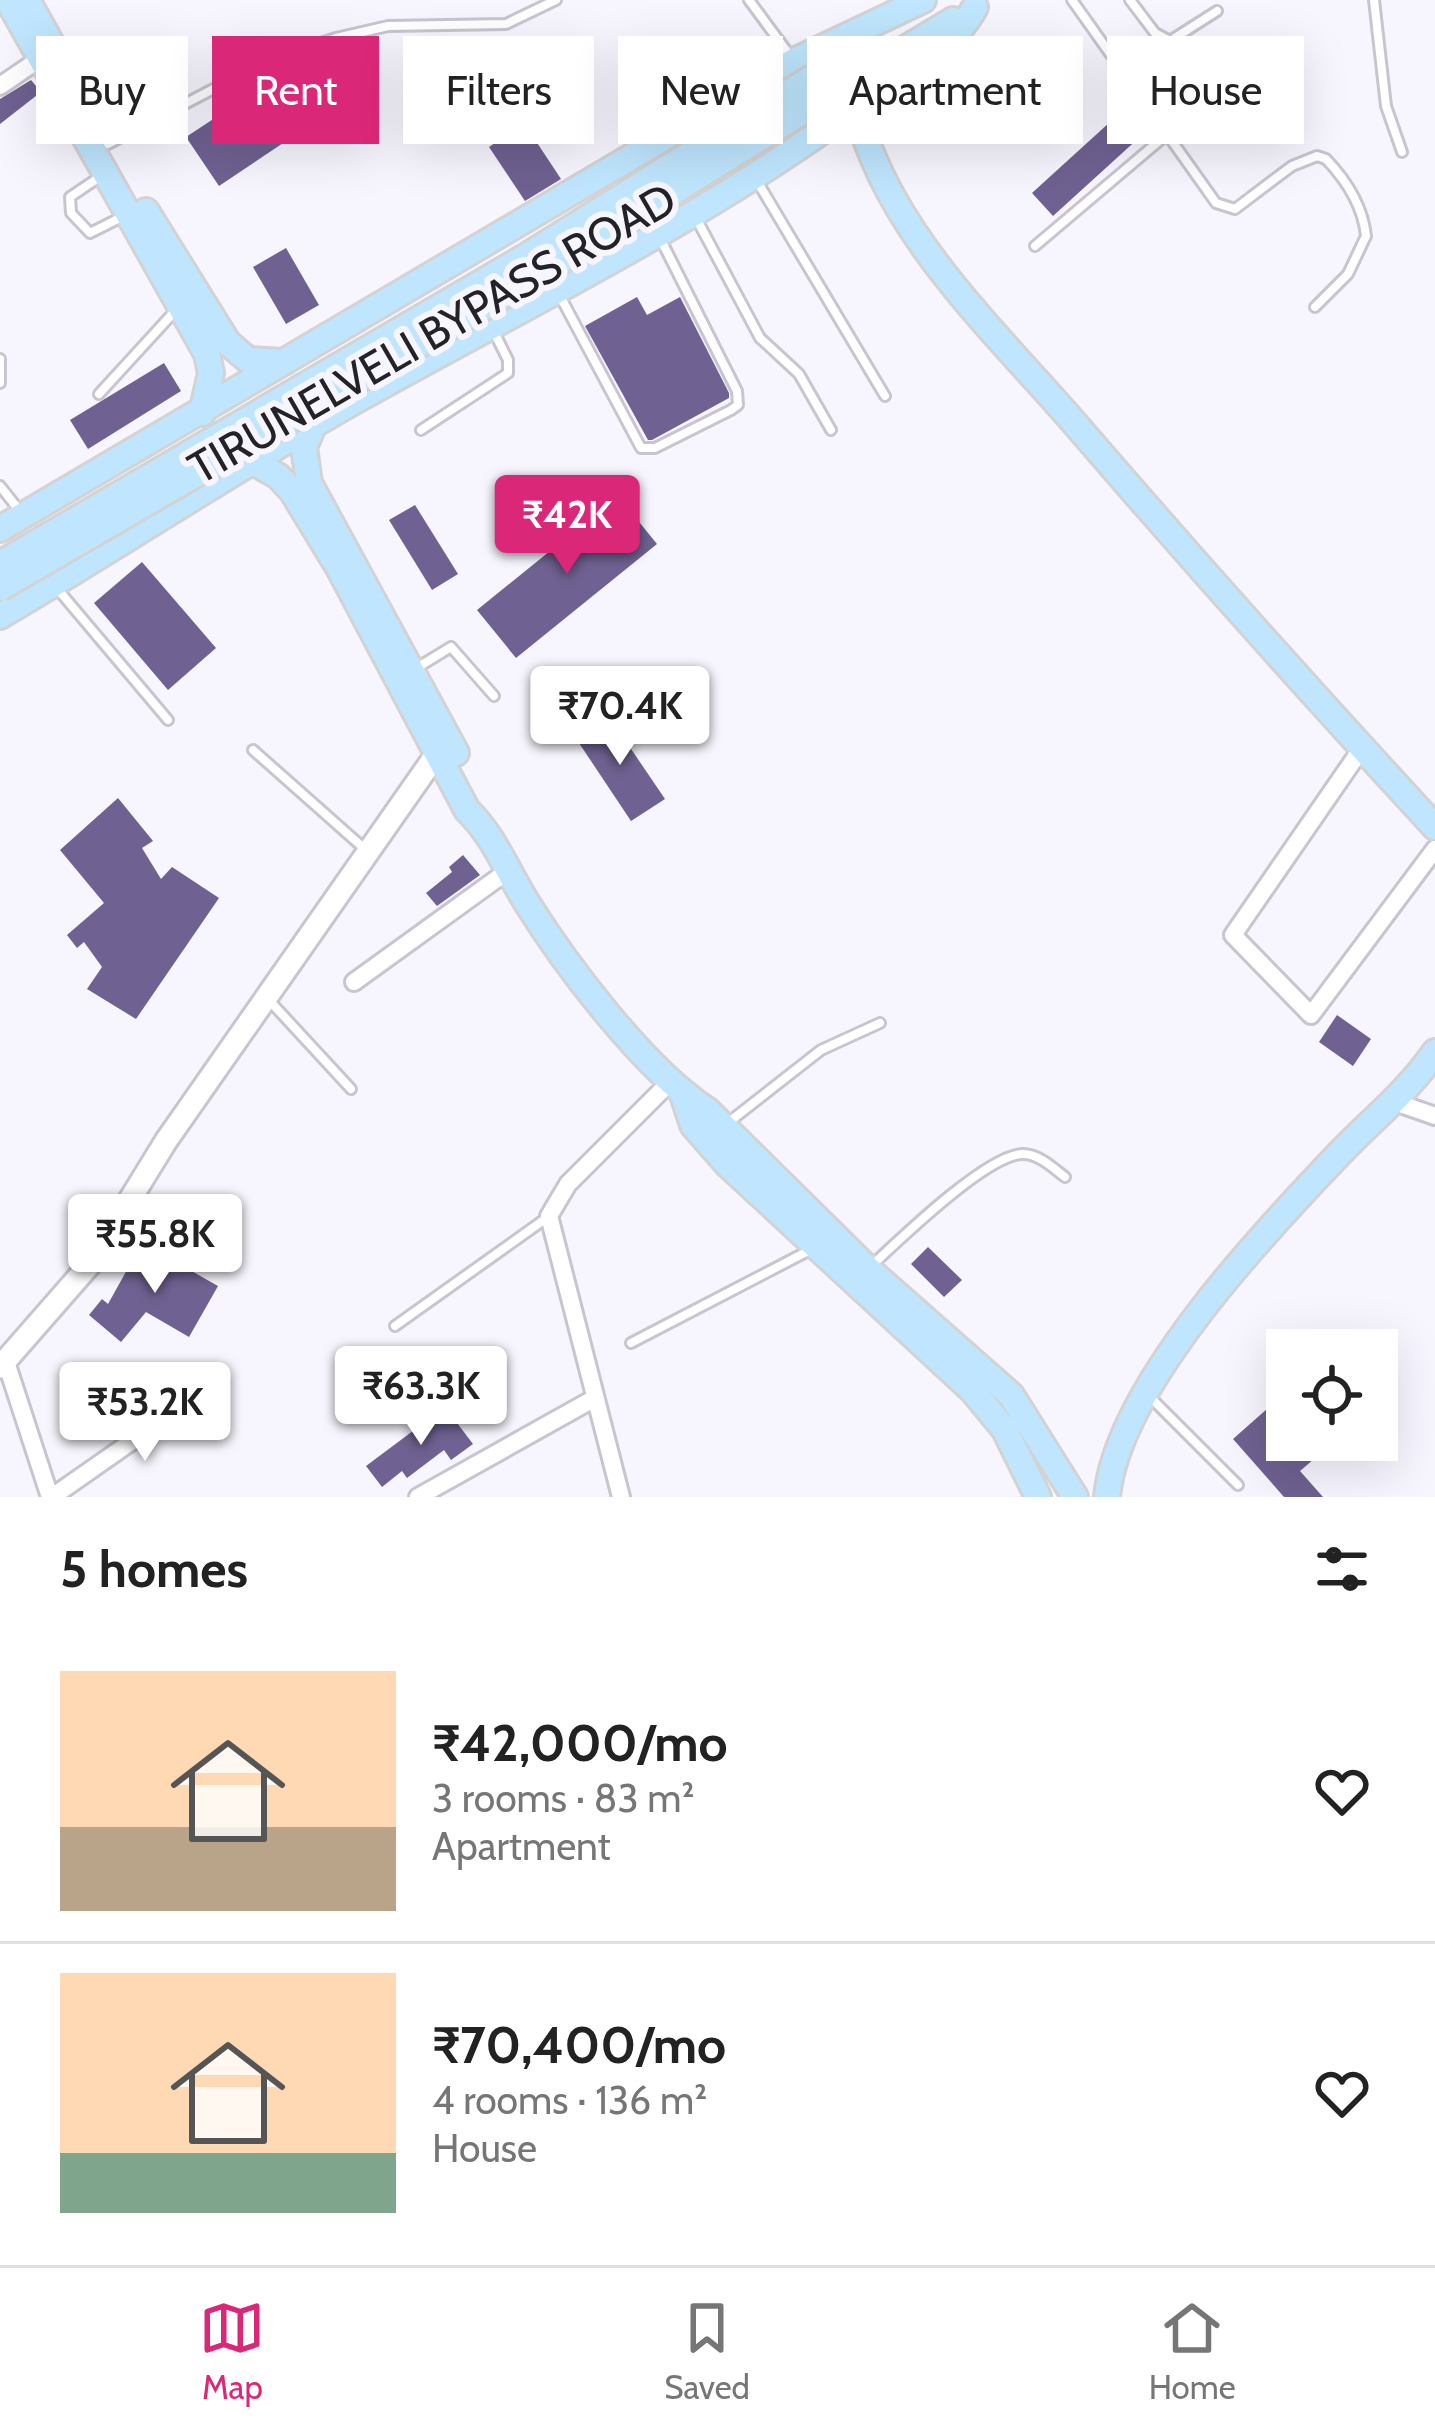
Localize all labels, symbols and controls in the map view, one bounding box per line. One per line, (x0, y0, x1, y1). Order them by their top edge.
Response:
chip: Buy (36, 36, 188, 144)
chip: Rent (212, 36, 379, 144)
chip: Filters (403, 36, 594, 144)
chip: New (618, 36, 783, 144)
chip: Apartment (807, 36, 1083, 144)
chip: House (1107, 36, 1304, 144)
street label: TIRUNELVELI BYPASS ROAD (179, 171, 685, 495)
pin: ₹42K (496, 475, 638, 577)
text: ₹42K (522, 490, 612, 538)
pin: ₹70.4K (522, 666, 718, 768)
text: ₹70.4K (557, 681, 683, 729)
pin: ₹55.8K (57, 1194, 253, 1296)
text: ₹55.8K (95, 1209, 215, 1257)
map controls (1266, 1329, 1398, 1461)
button: locate (1266, 1329, 1398, 1461)
pin: ₹63.3K (323, 1346, 519, 1448)
text: ₹63.3K (362, 1361, 480, 1409)
pin: ₹53.2K (47, 1362, 243, 1464)
text: ₹53.2K (87, 1377, 203, 1425)
icon: filters (1309, 1536, 1375, 1602)
text: 5 homes (60, 1538, 248, 1600)
text: ₹42,000/mo (432, 1712, 728, 1774)
icon: home (156, 1719, 300, 1863)
icon: heart (1309, 1758, 1375, 1824)
text: 3 rooms · 83 m² (432, 1774, 694, 1822)
text: Apartment (432, 1822, 611, 1870)
text: ₹70,400/mo (432, 2014, 726, 2076)
icon: home (156, 2021, 300, 2165)
icon: heart (1309, 2060, 1375, 2126)
text: 4 rooms · 136 m² (432, 2076, 707, 2124)
text: House (432, 2124, 537, 2172)
tab: Map (199, 2295, 265, 2407)
tab: Saved (664, 2295, 750, 2407)
tab: Home (1149, 2295, 1236, 2407)

